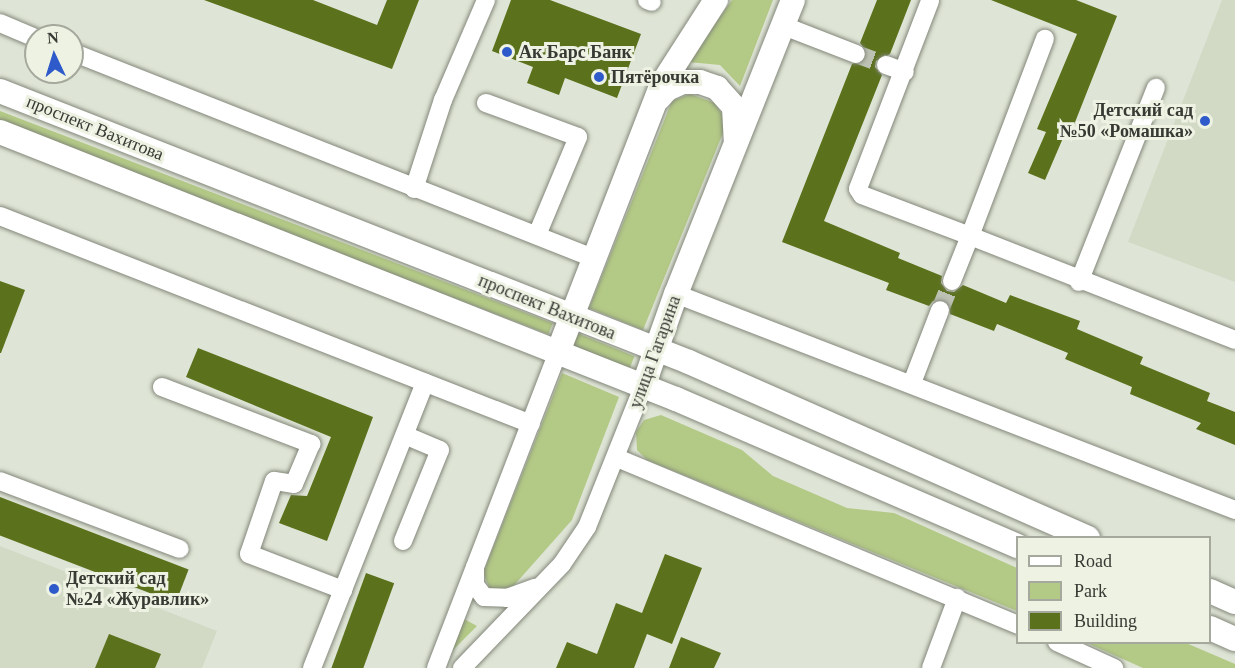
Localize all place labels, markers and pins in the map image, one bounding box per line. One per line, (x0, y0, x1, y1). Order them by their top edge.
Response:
place label: Ак Барс Банк (519, 41, 632, 63)
marker: Ак Барс Банк (500, 45, 514, 59)
place label: Пятёрочка (611, 66, 699, 88)
marker: Пятёрочка (592, 70, 606, 84)
place label: Детский сад №50 «Ромашка» (1060, 100, 1193, 142)
marker: Детский сад №50 «Ромашка» (1198, 114, 1212, 128)
place label: Детский сад №24 «Журавлик» (66, 568, 209, 610)
marker: Детский сад №24 «Журавлик» (47, 582, 61, 596)

